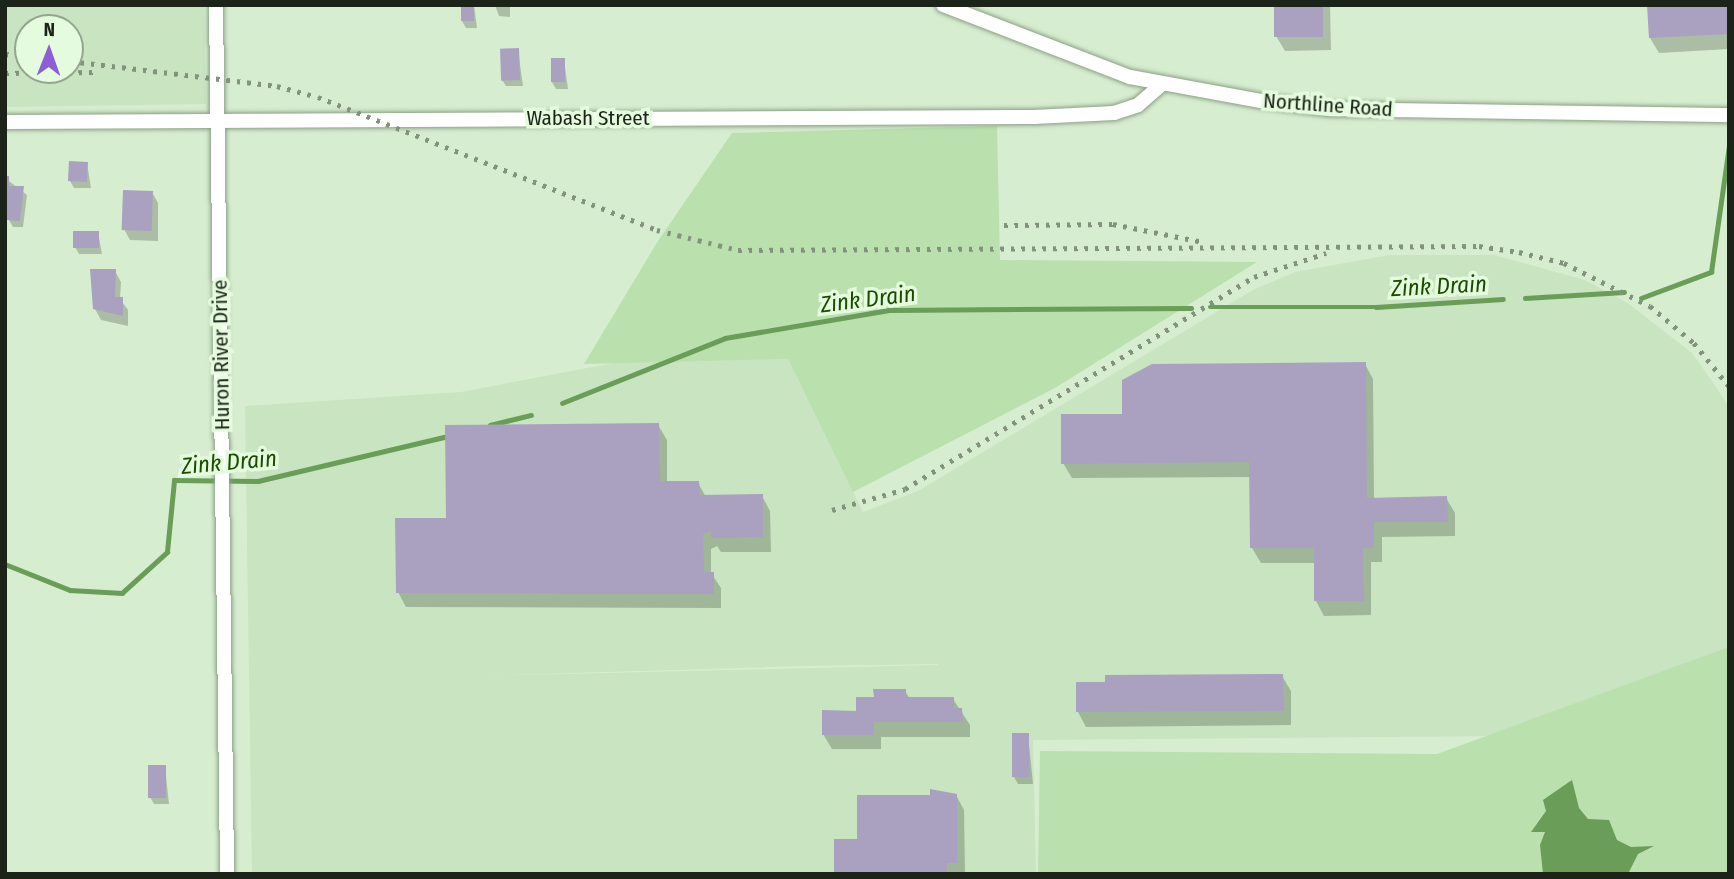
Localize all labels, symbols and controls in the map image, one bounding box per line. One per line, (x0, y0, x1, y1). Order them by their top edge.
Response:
north arrow (14, 14, 84, 84)
text: N (43, 18, 55, 41)
street label: Northline Road (1262, 88, 1394, 122)
street label: Wabash Street (526, 105, 650, 131)
water label: Zink Drain (1390, 270, 1488, 302)
street label: Huron River Drive (207, 279, 235, 431)
water label: Zink Drain (819, 279, 917, 319)
water label: Zink Drain (180, 444, 278, 480)

